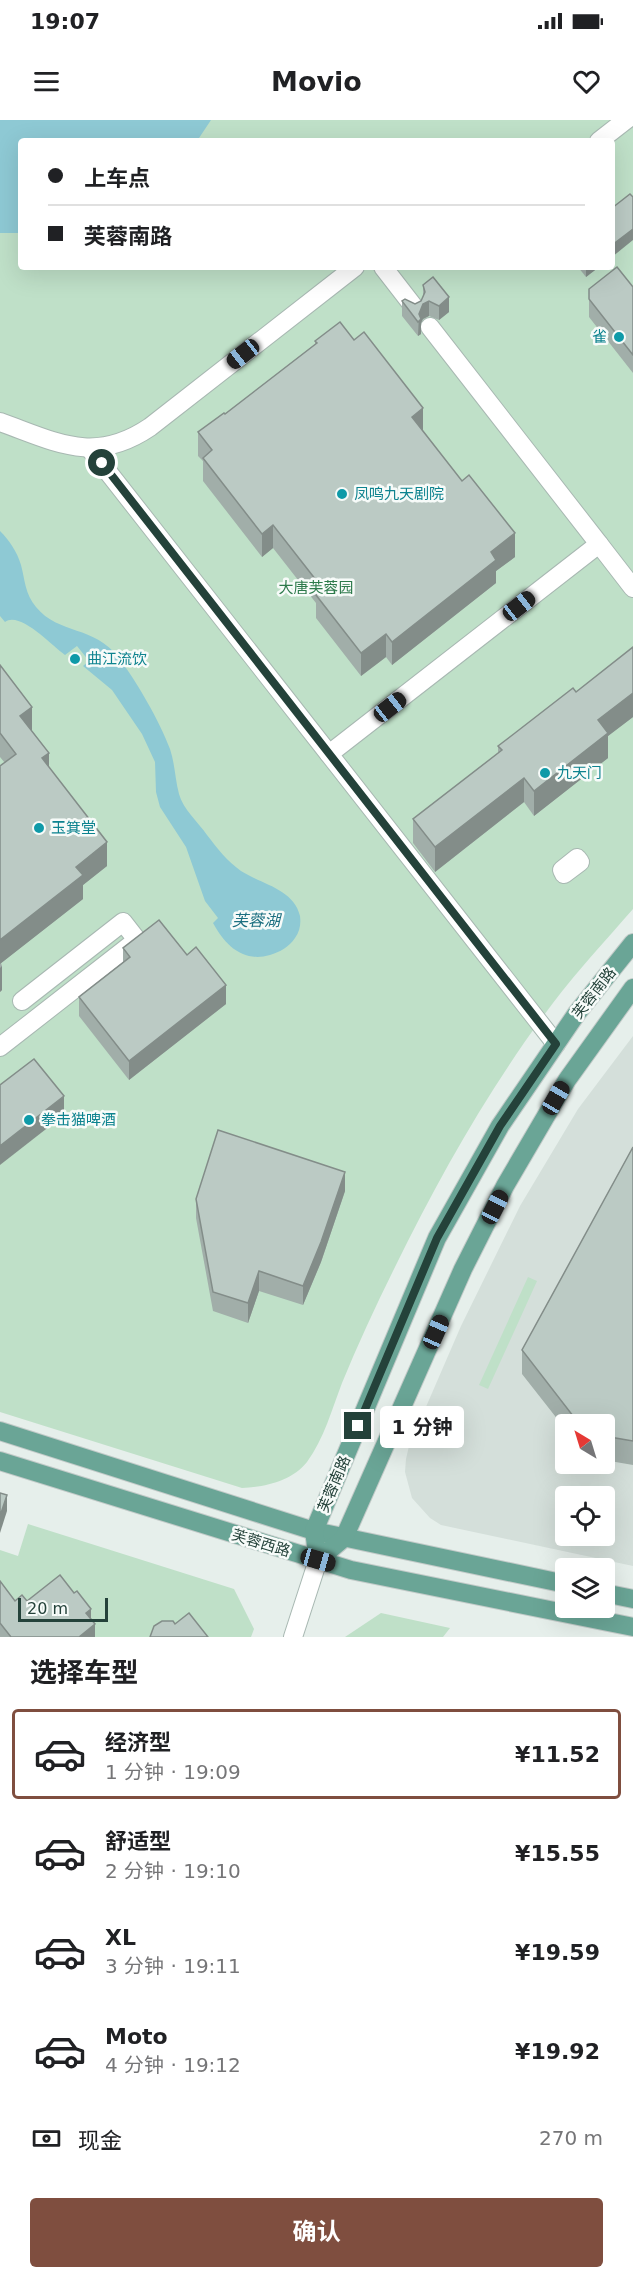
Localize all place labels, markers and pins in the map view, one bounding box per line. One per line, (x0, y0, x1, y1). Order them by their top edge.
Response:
place label: 雀 (592, 328, 607, 346)
marker: 雀 (612, 330, 626, 344)
place label: 凤鸣九天剧院 (354, 485, 444, 503)
marker: 凤鸣九天剧院 (335, 487, 349, 501)
place label: 曲江流饮 (87, 650, 147, 668)
marker: 曲江流饮 (68, 652, 82, 666)
place label: 九天门 (557, 764, 602, 782)
marker: 九天门 (538, 766, 552, 780)
place label: 玉箕堂 (51, 819, 96, 837)
marker: 玉箕堂 (32, 821, 46, 835)
place label: 拳击猫啤酒 (41, 1111, 116, 1129)
marker: 拳击猫啤酒 (22, 1113, 36, 1127)

